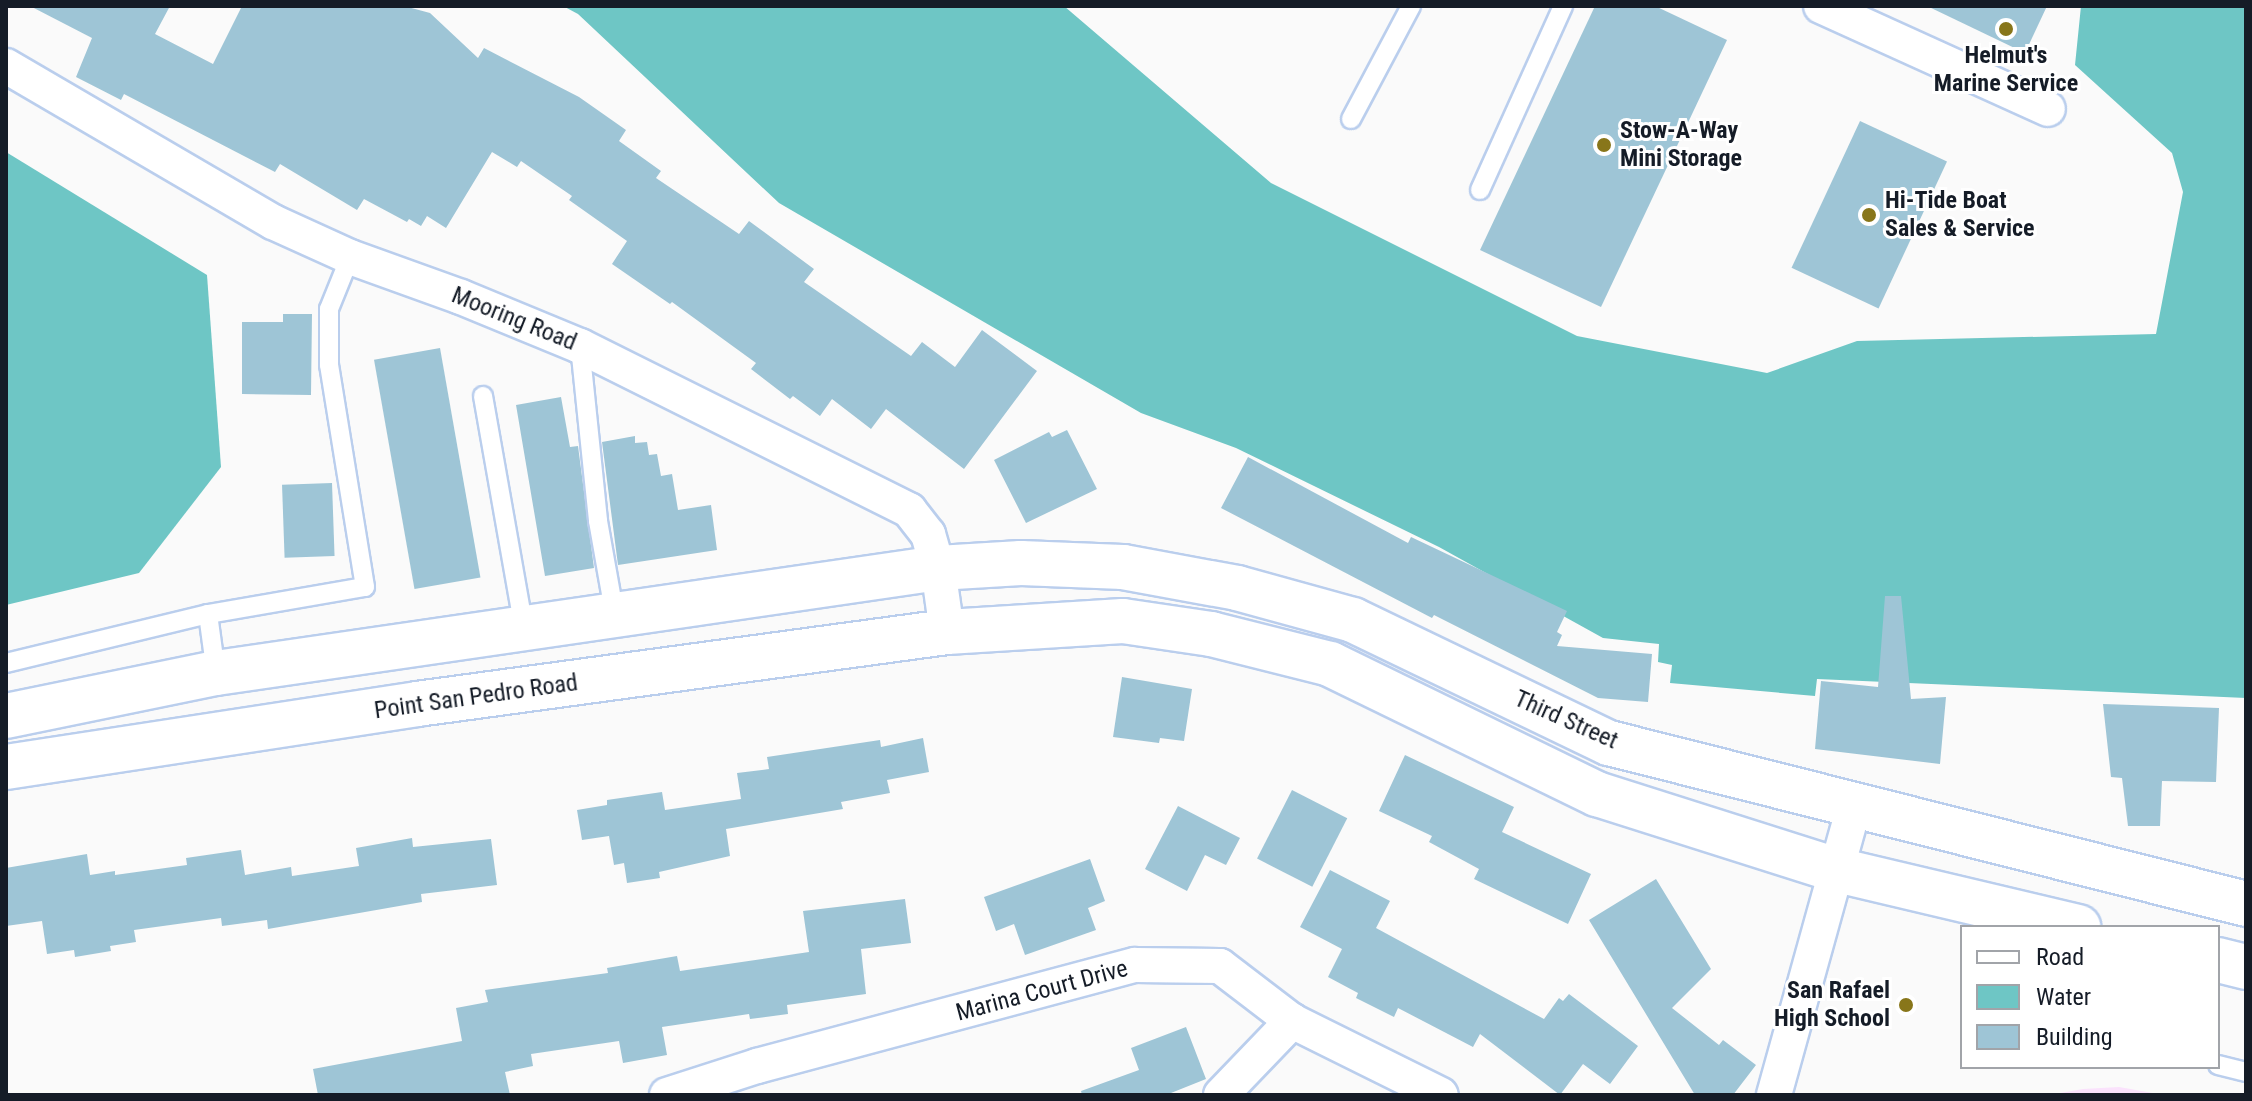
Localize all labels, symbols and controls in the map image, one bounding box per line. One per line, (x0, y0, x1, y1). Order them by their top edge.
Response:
marker: Helmut's Marine Service (1997, 20, 2015, 38)
place label: Helmut's Marine Service (1934, 42, 2078, 98)
place label: Stow-A-Way Mini Storage (1620, 117, 1742, 173)
marker: Stow-A-Way Mini Storage (1595, 136, 1613, 154)
place label: Hi-Tide Boat Sales & Service (1885, 187, 2035, 243)
marker: Hi-Tide Boat Sales & Service (1860, 206, 1878, 224)
street label: Mooring Road (447, 281, 581, 357)
street label: Point San Pedro Road (372, 668, 580, 726)
street label: Third Street (1510, 684, 1622, 756)
legend (1960, 925, 2220, 1069)
text: Road (2036, 943, 2084, 971)
street label: Marina Court Drive (953, 954, 1131, 1028)
place label: San Rafael High School (1774, 977, 1890, 1033)
text: Water (2036, 983, 2091, 1011)
marker: San Rafael High School (1897, 996, 1915, 1014)
text: Building (2036, 1023, 2113, 1051)

